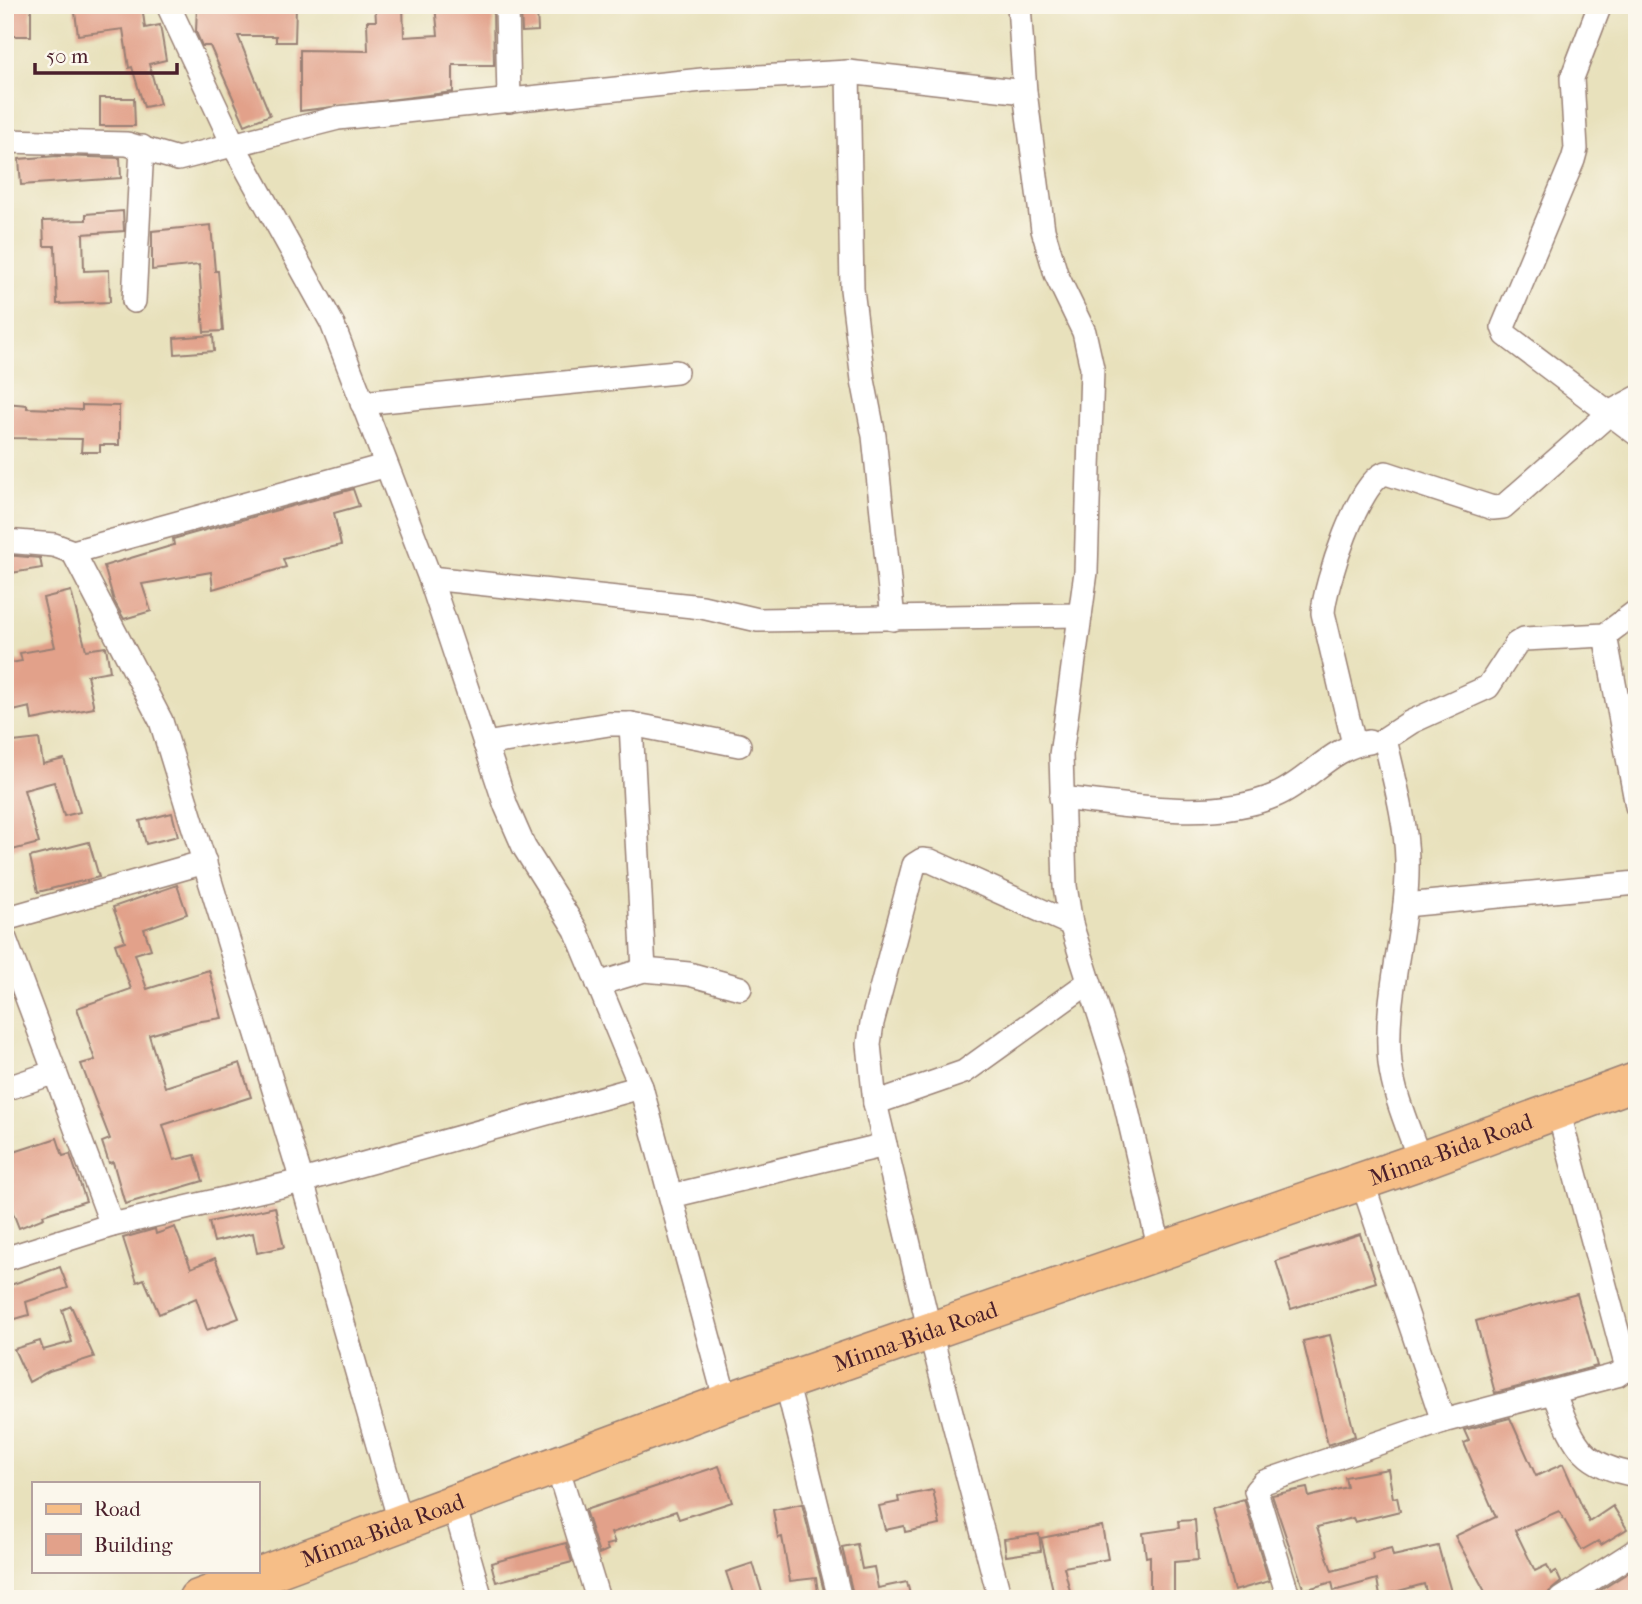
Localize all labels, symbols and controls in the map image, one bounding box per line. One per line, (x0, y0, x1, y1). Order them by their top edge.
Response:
scale bar (35, 32, 177, 76)
text: 50 m (46, 44, 89, 68)
street label: Minna-Bida Road (1365, 1108, 1537, 1192)
street label: Minna-Bida Road (830, 1296, 1002, 1378)
legend (32, 1482, 259, 1572)
street label: Minna-Bida Road (297, 1488, 469, 1573)
text: Road (94, 1497, 141, 1521)
text: Building (94, 1533, 173, 1557)

